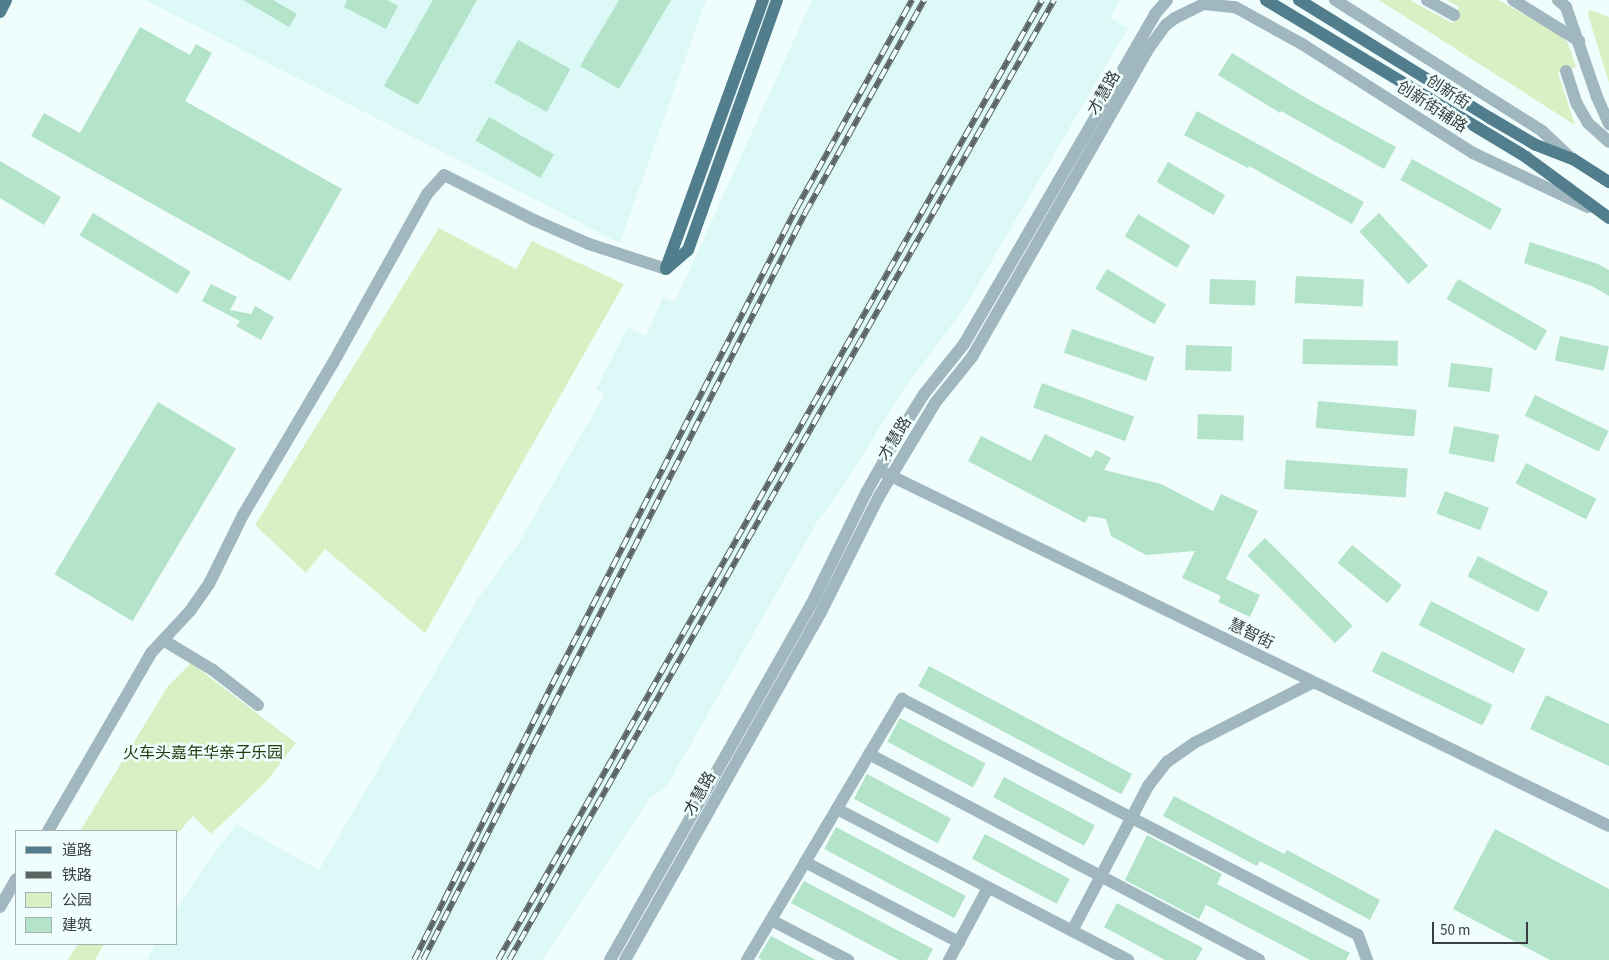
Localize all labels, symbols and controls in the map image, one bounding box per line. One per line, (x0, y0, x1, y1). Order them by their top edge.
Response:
street label: 才慧路 (1084, 67, 1124, 119)
street label: 创新街 (1423, 71, 1473, 113)
street label: 创新街辅路 (1393, 77, 1471, 137)
street label: 才慧路 (874, 413, 916, 465)
street label: 慧智街 (1225, 615, 1277, 653)
park label: 火车头嘉年华亲子乐园 (123, 743, 283, 763)
street label: 才慧路 (680, 768, 720, 820)
legend (15, 830, 178, 945)
text: 道路 (62, 840, 92, 861)
text: 铁路 (62, 865, 92, 886)
text: 公园 (62, 890, 92, 911)
scale bar (1434, 912, 1530, 944)
text: 建筑 (62, 915, 92, 936)
text: 50 m (1440, 920, 1470, 941)

